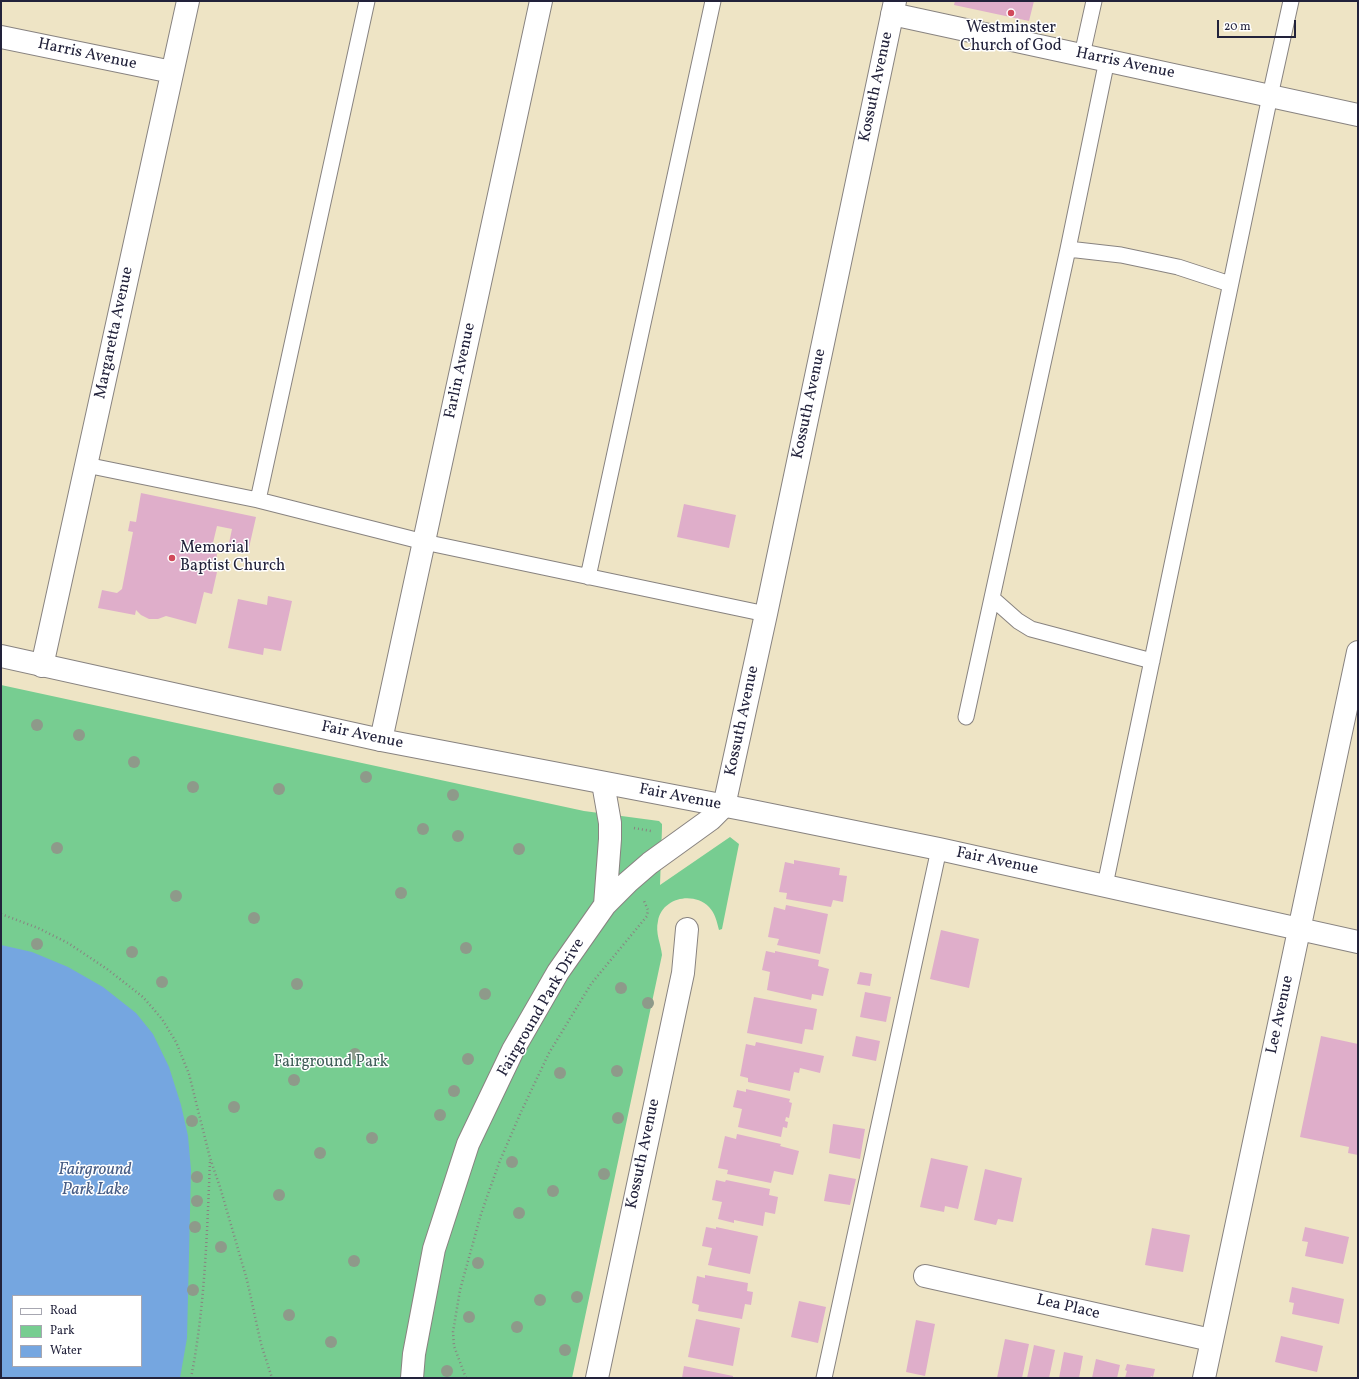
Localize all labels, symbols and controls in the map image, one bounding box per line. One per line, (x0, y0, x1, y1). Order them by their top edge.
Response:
marker: Westminster Church of God (1006, 8, 1016, 18)
scale bar (1219, 12, 1298, 38)
place label: Westminster Church of God (960, 19, 1062, 57)
text: 20 m (1224, 19, 1251, 35)
street label: Kossuth Avenue (856, 30, 898, 144)
street label: Harris Avenue (36, 35, 138, 75)
street label: Harris Avenue (1074, 44, 1176, 84)
street label: Margaretta Avenue (92, 265, 138, 401)
street label: Farlin Avenue (441, 321, 481, 421)
street label: Kossuth Avenue (789, 347, 831, 461)
place label: Memorial Baptist Church (180, 539, 285, 577)
marker: Memorial Baptist Church (167, 553, 177, 563)
street label: Kossuth Avenue (722, 664, 764, 778)
street label: Fair Avenue (319, 718, 405, 754)
street label: Fair Avenue (637, 781, 723, 815)
street label: Fair Avenue (954, 844, 1040, 880)
street label: Fairground Park Drive (494, 935, 590, 1081)
street label: Lee Avenue (1263, 974, 1299, 1056)
park label: Fairground Park (274, 1053, 388, 1073)
street label: Kossuth Avenue (623, 1097, 665, 1211)
water label: Fairground Park Lake (58, 1161, 132, 1201)
street label: Lea Place (1034, 1291, 1102, 1325)
legend (12, 1295, 142, 1367)
text: Road (50, 1303, 77, 1319)
text: Park (50, 1323, 75, 1339)
text: Water (50, 1343, 82, 1359)

